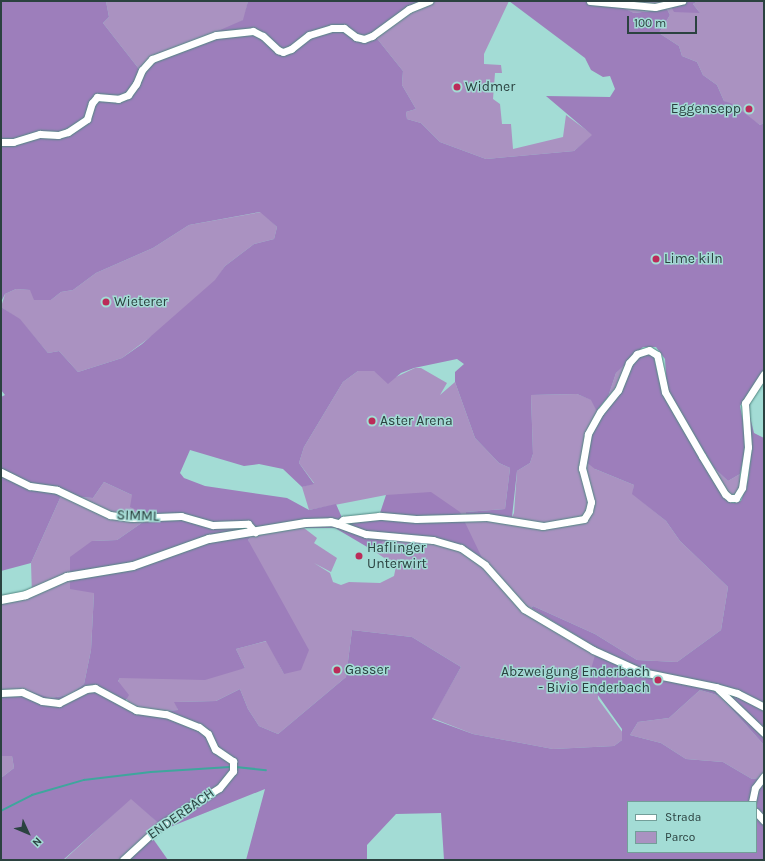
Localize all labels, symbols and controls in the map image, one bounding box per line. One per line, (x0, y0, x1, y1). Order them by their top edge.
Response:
scale bar (629, 8, 699, 34)
text: 100 m (634, 16, 666, 30)
place label: Widmer (465, 79, 515, 95)
marker: Widmer (452, 82, 462, 92)
place label: Eggensepp (671, 101, 741, 117)
marker: Eggensepp (744, 104, 754, 114)
place label: Lime kiln (664, 251, 723, 267)
marker: Lime kiln (651, 254, 661, 264)
place label: Wieterer (114, 294, 168, 310)
marker: Wieterer (101, 297, 111, 307)
place label: Aster Arena (380, 413, 453, 429)
marker: Aster Arena (367, 416, 377, 426)
street label: SIMML (116, 507, 160, 525)
place label: Haflinger Unterwirt (367, 540, 427, 572)
marker: Haflinger Unterwirt (354, 551, 364, 561)
place label: Gasser (345, 662, 389, 678)
place label: Abzweigung Enderbach - Bivio Enderbach (501, 664, 650, 696)
marker: Gasser (332, 665, 342, 675)
marker: Abzweigung Enderbach - Bivio Enderbach (653, 675, 663, 685)
street label: ENDERBACH (144, 785, 218, 843)
legend (627, 801, 757, 853)
text: Strada (665, 810, 701, 824)
north arrow (8, 813, 48, 853)
text: Parco (665, 830, 695, 844)
text: N (30, 834, 44, 849)

